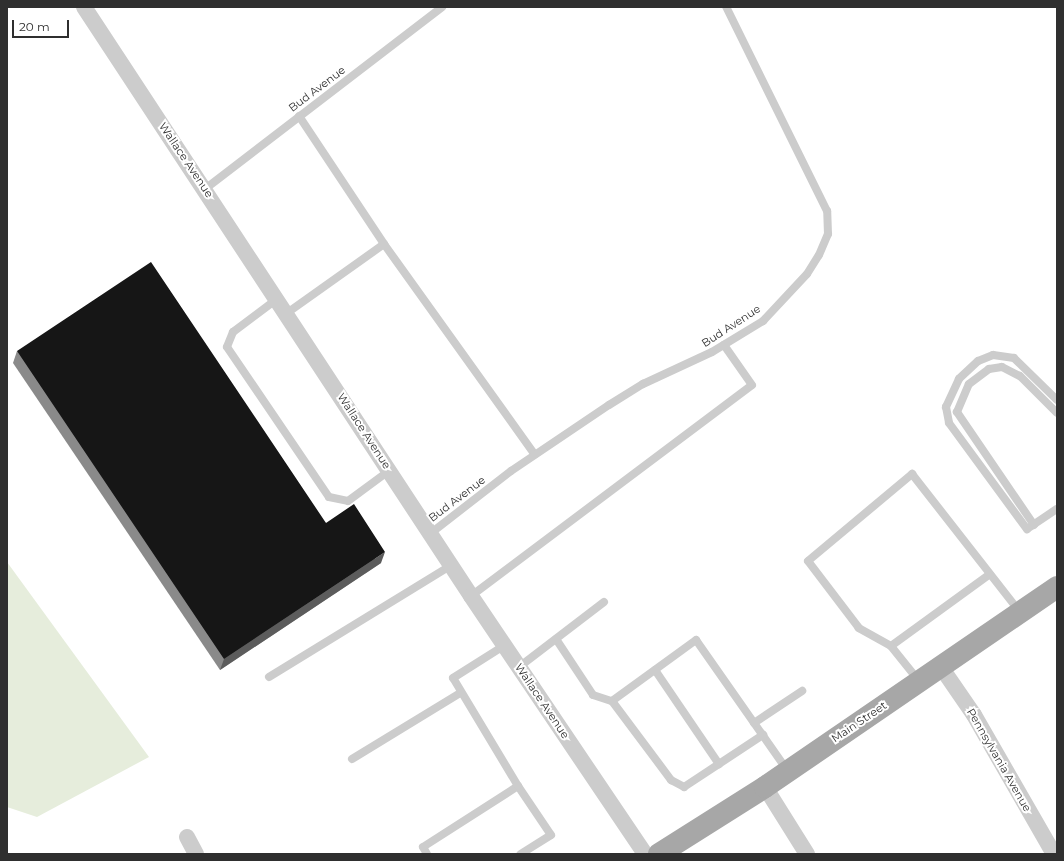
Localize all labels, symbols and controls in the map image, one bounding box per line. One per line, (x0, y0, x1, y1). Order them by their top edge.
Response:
scale bar (14, 12, 71, 38)
text: 20 m (19, 19, 50, 34)
street label: Bud Avenue (286, 63, 348, 115)
street label: Wallace Avenue (156, 120, 216, 200)
street label: Bud Avenue (699, 302, 763, 350)
street label: Wallace Avenue (335, 391, 393, 471)
street label: Bud Avenue (426, 473, 488, 525)
street label: Wallace Avenue (512, 661, 572, 741)
street label: Main Street (829, 699, 889, 745)
street label: Pennsylvania Avenue (964, 706, 1034, 814)

